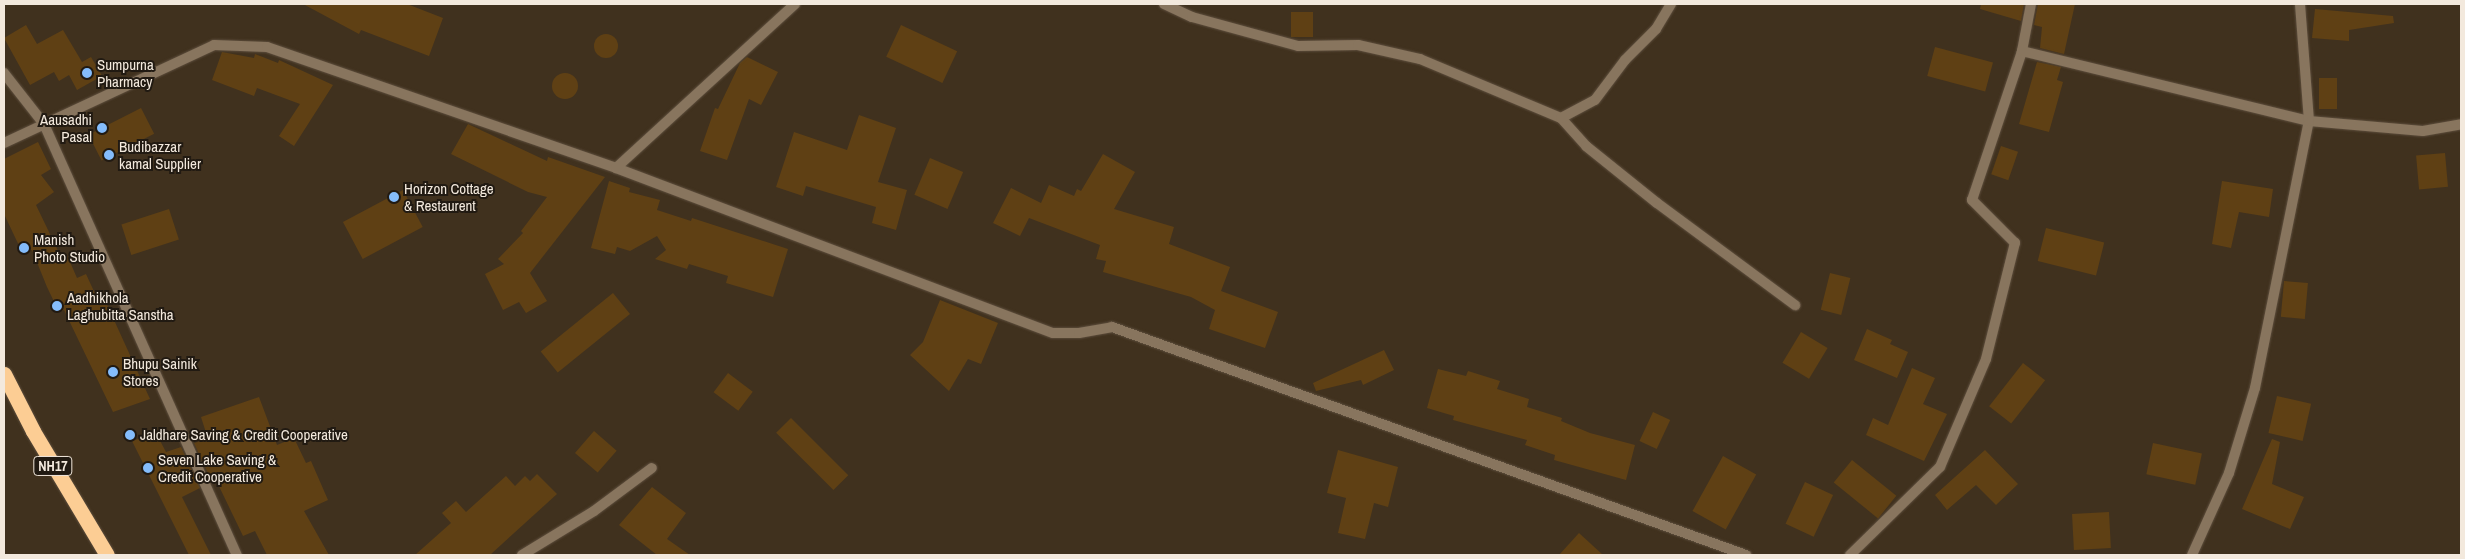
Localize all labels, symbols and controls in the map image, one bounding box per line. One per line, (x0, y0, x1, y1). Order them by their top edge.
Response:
place label: Sumpurna Pharmacy (97, 55, 154, 90)
marker: Sumpurna Pharmacy (81, 67, 93, 79)
place label: Aausadhi Pasal (40, 110, 92, 145)
marker: Aausadhi Pasal (96, 122, 108, 134)
place label: Budibazzar kamal Supplier (119, 137, 201, 172)
marker: Budibazzar kamal Supplier (103, 149, 115, 161)
place label: Horizon Cottage & Restaurent (404, 179, 494, 214)
marker: Horizon Cottage & Restaurent (388, 191, 400, 203)
place label: Manish Photo Studio (34, 230, 105, 265)
marker: Manish Photo Studio (18, 242, 30, 254)
place label: Aadhikhola Laghubitta Sanstha (67, 288, 174, 323)
marker: Aadhikhola Laghubitta Sanstha (51, 300, 63, 312)
place label: Bhupu Sainik Stores (123, 354, 197, 389)
marker: Bhupu Sainik Stores (107, 366, 119, 378)
place label: Jaldhare Saving & Credit Cooperative (140, 426, 348, 444)
marker: Jaldhare Saving & Credit Cooperative (124, 429, 136, 441)
place label: Seven Lake Saving & Credit Cooperative (158, 450, 276, 485)
road number: NH17 (33, 454, 73, 478)
marker: Seven Lake Saving & Credit Cooperative (142, 462, 154, 474)

